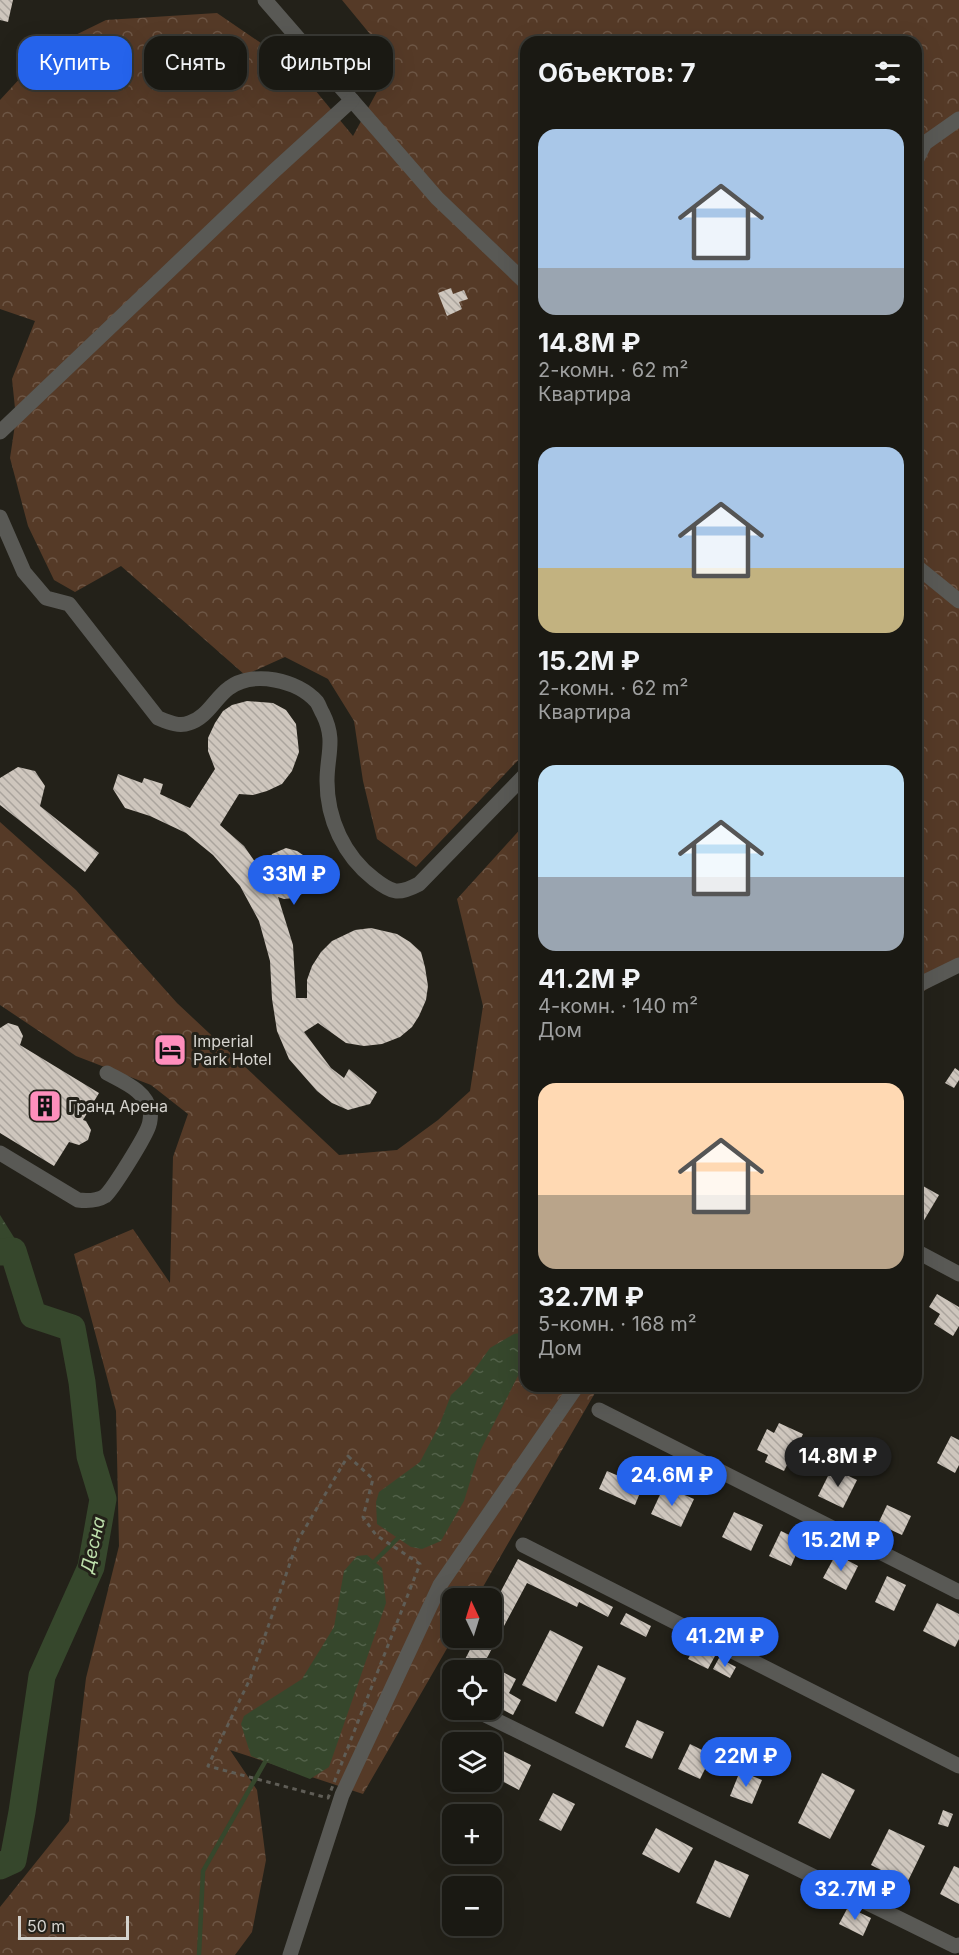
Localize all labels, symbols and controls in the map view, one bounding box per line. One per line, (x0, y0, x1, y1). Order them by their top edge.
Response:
chip: Купить (18, 36, 132, 90)
chip: Снять (144, 36, 247, 90)
chip: Фильтры (259, 36, 393, 90)
icon: filters (871, 56, 904, 89)
text: Объектов: 7 (538, 57, 696, 88)
icon: home (667, 168, 775, 276)
text: 14.8M ₽ (538, 327, 640, 358)
text: 2-комн. · 62 m² (538, 358, 688, 382)
text: Квартира (538, 382, 631, 406)
icon: home (667, 486, 775, 594)
text: 15.2M ₽ (538, 645, 640, 676)
text: 2-комн. · 62 m² (538, 676, 688, 700)
text: Квартира (538, 700, 631, 724)
icon: home (667, 804, 775, 912)
pin: 33M ₽ (252, 855, 336, 906)
text: 33M ₽ (262, 862, 326, 886)
text: 41.2M ₽ (538, 963, 641, 994)
text: 4-комн. · 140 m² (538, 994, 698, 1018)
text: Дом (538, 1018, 582, 1042)
place label: Imperial Park Hotel (193, 1031, 272, 1069)
hotel icon: Imperial Park Hotel (152, 1032, 188, 1068)
building icon: Гранд Арена (27, 1088, 63, 1124)
place label: Гранд Арена (68, 1096, 168, 1116)
icon: home (667, 1122, 775, 1230)
text: 32.7M ₽ (538, 1281, 644, 1312)
text: 5-комн. · 168 m² (538, 1312, 697, 1336)
text: Дом (538, 1336, 582, 1360)
pin: 14.8M ₽ (783, 1437, 893, 1488)
text: 14.8M ₽ (799, 1444, 877, 1468)
pin: 24.6M ₽ (617, 1456, 727, 1507)
text: 24.6M ₽ (631, 1463, 713, 1487)
water label: Десна (76, 1515, 109, 1576)
pin: 15.2M ₽ (786, 1521, 896, 1572)
text: 15.2M ₽ (802, 1528, 880, 1552)
north arrow (442, 1588, 502, 1648)
map controls (442, 1588, 502, 1936)
pin: 41.2M ₽ (670, 1617, 780, 1668)
text: 41.2M ₽ (686, 1624, 764, 1648)
button: locate (442, 1660, 502, 1720)
button: layers (442, 1732, 502, 1792)
pin: 22M ₽ (704, 1737, 788, 1788)
text: 22M ₽ (714, 1744, 778, 1768)
button: + (442, 1804, 502, 1864)
pin: 32.7M ₽ (800, 1870, 910, 1921)
button: − (442, 1876, 502, 1936)
text: 32.7M ₽ (814, 1877, 896, 1901)
scale bar (18, 1913, 129, 1940)
text: 50 m (27, 1916, 65, 1936)

